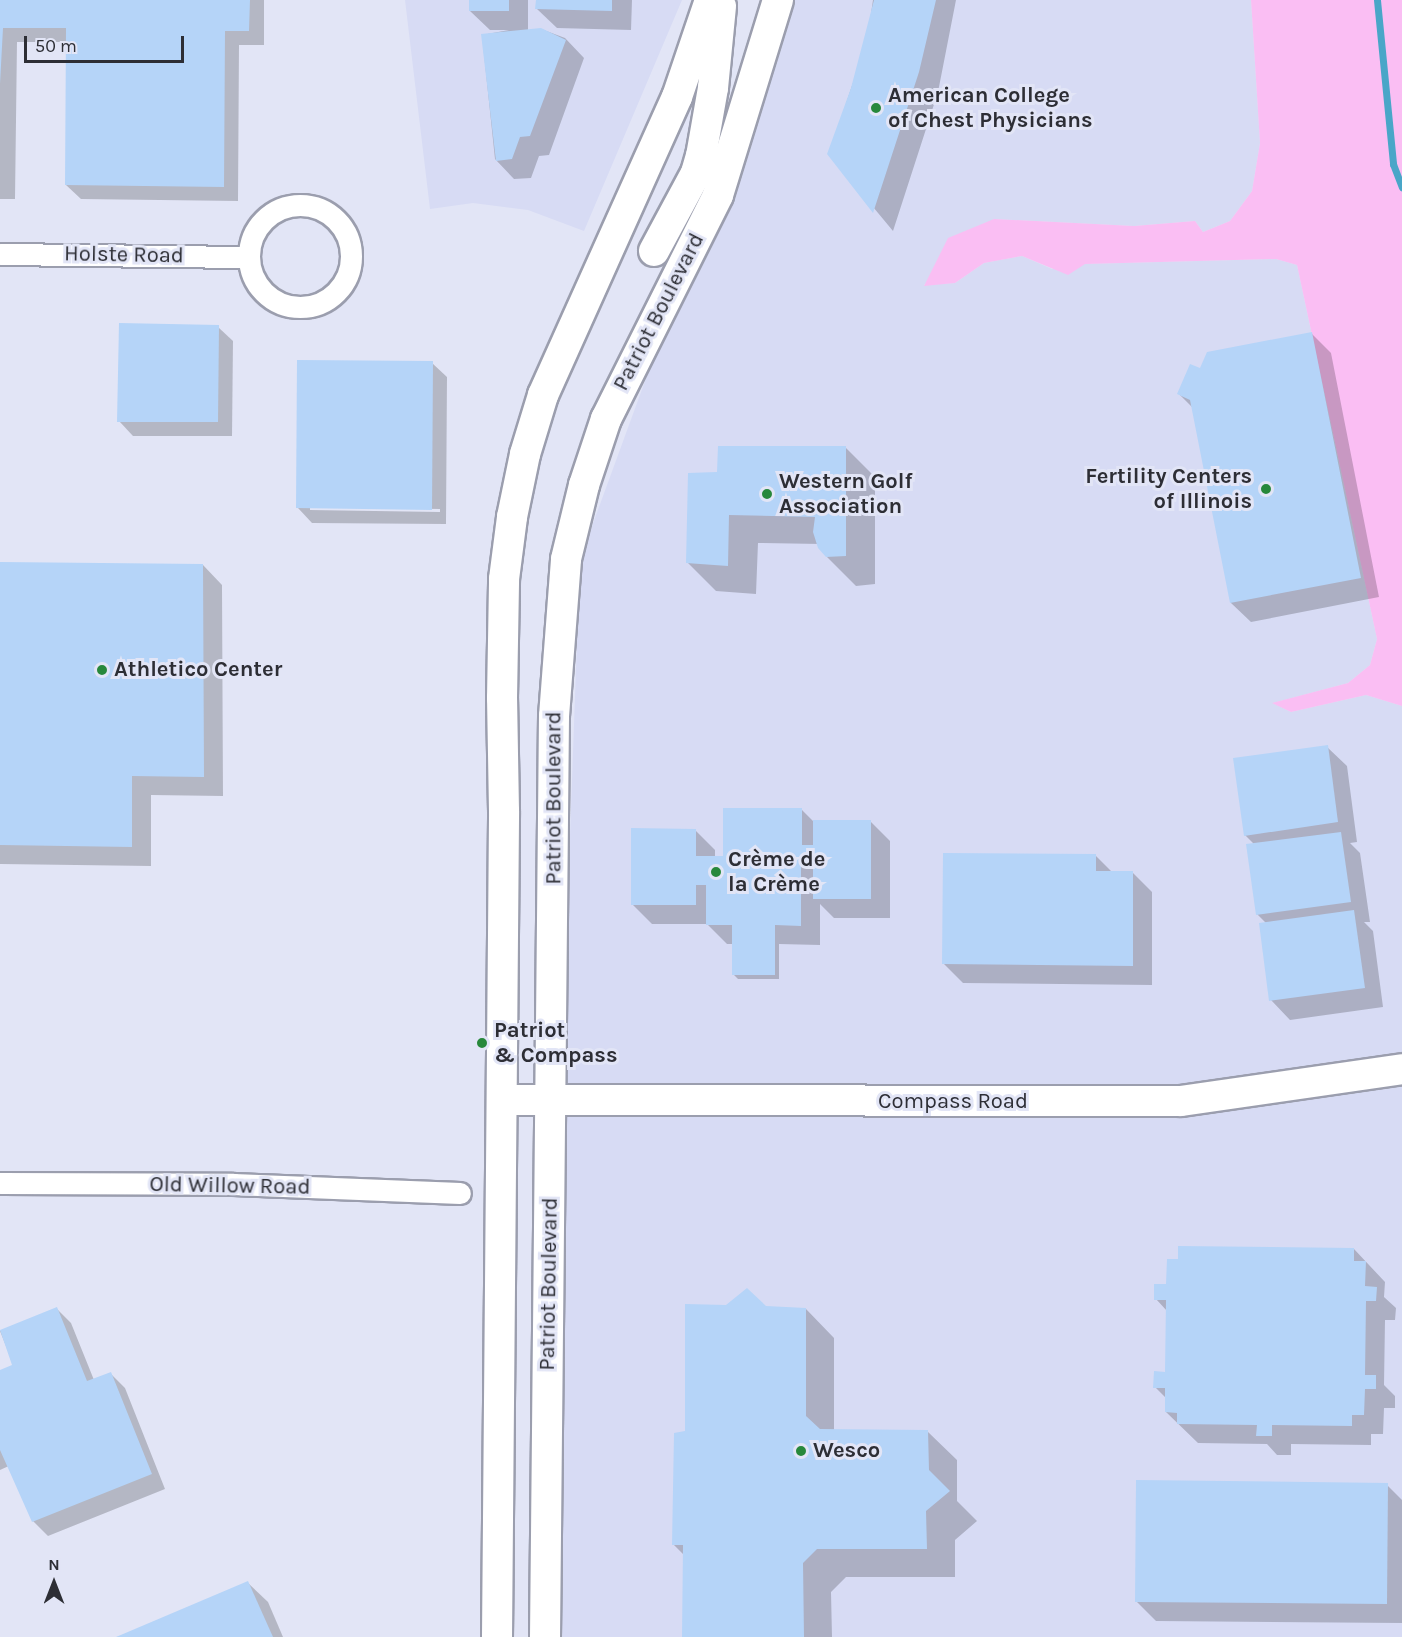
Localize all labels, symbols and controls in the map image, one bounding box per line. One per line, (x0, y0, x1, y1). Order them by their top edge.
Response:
scale bar (27, 24, 188, 62)
text: 50 m (35, 35, 77, 57)
place label: American College of Chest Physicians (888, 82, 1093, 134)
marker: American College of Chest Physicians (869, 101, 883, 115)
street label: Patriot Boulevard (608, 229, 710, 395)
street label: Holste Road (64, 241, 184, 269)
place label: Fertility Centers of Illinois (1085, 463, 1252, 514)
place label: Western Golf Association (779, 468, 913, 520)
marker: Fertility Centers of Illinois (1257, 480, 1275, 498)
marker: Western Golf Association (760, 487, 774, 501)
place label: Athletico Center (114, 657, 282, 683)
marker: Athletico Center (95, 663, 109, 677)
street label: Patriot Boulevard (541, 711, 567, 885)
place label: Crème de la Crème (728, 846, 826, 897)
marker: Crème de la Crème (709, 865, 723, 879)
place label: Patriot & Compass (494, 1017, 618, 1068)
marker: Patriot & Compass (475, 1036, 489, 1050)
street label: Compass Road (878, 1089, 1028, 1115)
street label: Old Willow Road (149, 1171, 311, 1201)
street label: Patriot Boulevard (534, 1197, 564, 1371)
place label: Wesco (813, 1438, 880, 1464)
marker: Wesco (794, 1444, 808, 1458)
north arrow (24, 1553, 84, 1613)
text: N (48, 1555, 60, 1574)

